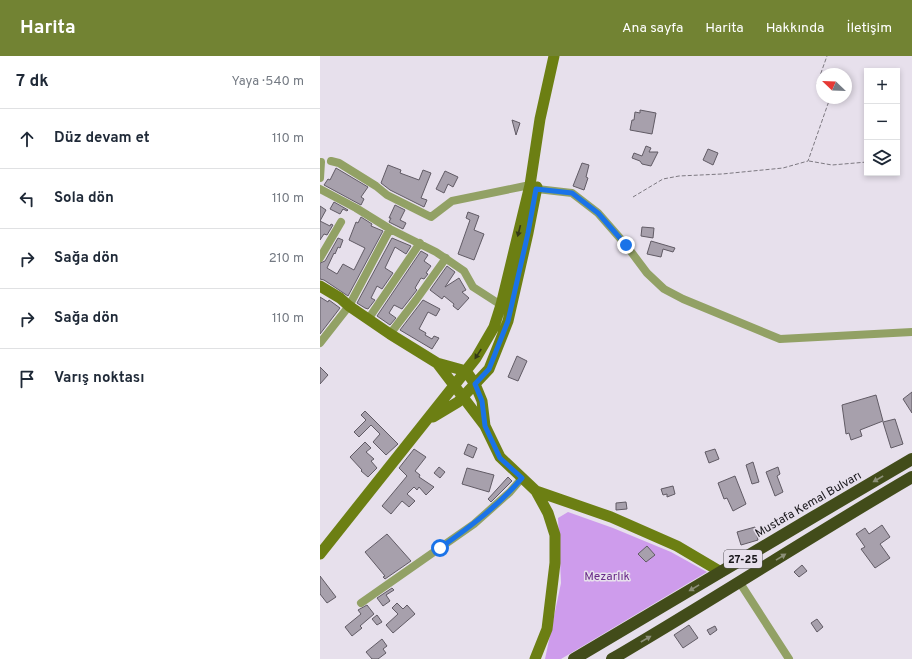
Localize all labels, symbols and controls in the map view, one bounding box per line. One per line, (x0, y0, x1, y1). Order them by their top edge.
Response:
text: Harita (20, 16, 76, 40)
text: Ana sayfa (622, 20, 683, 37)
text: Harita (705, 20, 744, 37)
text: Hakkında (766, 20, 824, 37)
text: İletişim (846, 20, 892, 37)
north arrow (816, 68, 852, 104)
map controls (864, 68, 900, 176)
button: + (864, 68, 900, 104)
text: 7 dk (16, 71, 49, 93)
text: Yaya · 540 m (231, 74, 304, 90)
button: − (864, 104, 900, 140)
icon: ahead (16, 128, 38, 150)
text: Düz devam et (54, 129, 150, 148)
text: 110 m (272, 131, 304, 147)
button: layers (864, 140, 900, 176)
icon: left (16, 188, 38, 210)
text: Sola dön (54, 189, 114, 208)
text: 110 m (272, 191, 304, 207)
one-way arrow (515, 225, 521, 238)
route end (617, 236, 635, 254)
icon: right (16, 248, 38, 270)
text: Sağa dön (54, 249, 119, 268)
text: 210 m (269, 251, 304, 267)
icon: right (16, 308, 38, 330)
text: Sağa dön (54, 309, 119, 328)
text: 110 m (272, 311, 304, 327)
one-way arrow (474, 349, 482, 359)
icon: arrive (16, 368, 38, 390)
text: Varış noktası (54, 369, 145, 388)
street label: Mustafa Kemal Bulvarı (752, 468, 865, 542)
one-way arrow (872, 475, 884, 482)
route start (431, 539, 449, 557)
road number: 27-25 (724, 550, 762, 568)
one-way arrow (776, 553, 786, 561)
park label: Mezarlık (584, 569, 630, 585)
one-way arrow (688, 584, 700, 591)
one-way arrow (640, 636, 652, 643)

